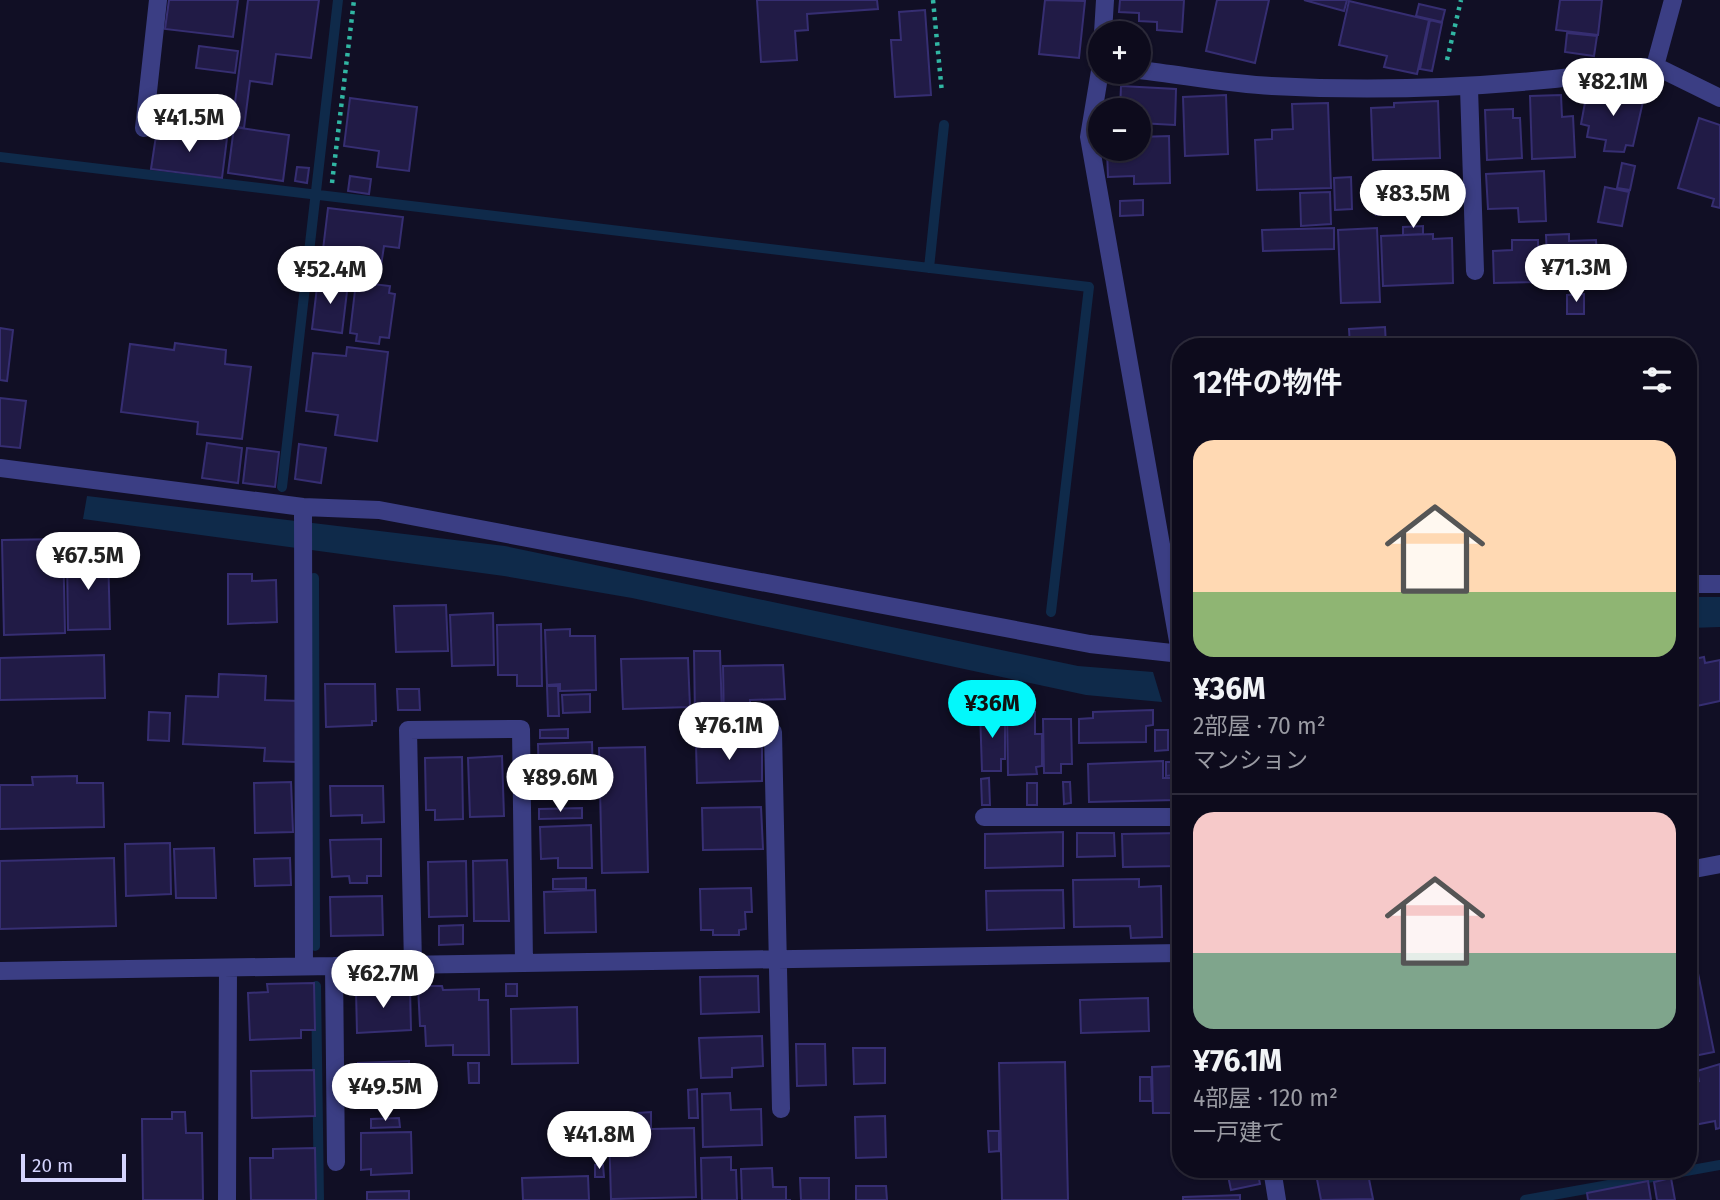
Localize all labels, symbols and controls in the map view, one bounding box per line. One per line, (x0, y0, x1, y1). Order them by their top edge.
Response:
map controls (1088, 21, 1151, 161)
button: + (1088, 21, 1151, 84)
pin: ¥82.1M (1556, 58, 1670, 118)
text: ¥82.1M (1578, 67, 1648, 95)
pin: ¥41.5M (132, 94, 246, 154)
button: − (1088, 98, 1151, 161)
text: ¥41.5M (154, 103, 224, 131)
pin: ¥83.5M (1356, 170, 1470, 230)
text: ¥83.5M (1376, 179, 1450, 207)
pin: ¥71.3M (1519, 244, 1633, 304)
pin: ¥52.4M (273, 246, 387, 306)
text: ¥71.3M (1541, 253, 1611, 281)
text: ¥52.4M (294, 255, 366, 283)
icon: filters (1638, 361, 1676, 399)
text: 12件の物件 (1193, 365, 1342, 401)
icon: home (1372, 486, 1498, 612)
pin: ¥67.5M (31, 532, 145, 592)
text: ¥67.5M (52, 541, 124, 569)
text: ¥36M (1193, 671, 1266, 707)
pin: ¥36M (951, 680, 1033, 740)
text: ¥36M (964, 689, 1020, 717)
pin: ¥76.1M (672, 702, 786, 762)
text: ¥76.1M (695, 711, 763, 739)
text: 2部屋 · 70 m² (1193, 712, 1326, 740)
text: マンション (1193, 746, 1308, 774)
pin: ¥89.6M (503, 754, 617, 814)
text: ¥89.6M (522, 763, 598, 791)
icon: home (1372, 858, 1498, 984)
pin: ¥62.7M (326, 950, 440, 1010)
text: ¥62.7M (347, 959, 419, 987)
text: ¥76.1M (1193, 1043, 1282, 1079)
pin: ¥49.5M (328, 1064, 442, 1123)
text: ¥49.5M (348, 1072, 422, 1100)
text: 4部屋 · 120 m² (1193, 1084, 1338, 1112)
pin: ¥41.8M (542, 1112, 656, 1171)
text: 一戸建て (1193, 1118, 1285, 1146)
text: ¥41.8M (563, 1120, 635, 1148)
scale bar (21, 1151, 126, 1183)
text: 20 m (32, 1154, 73, 1177)

